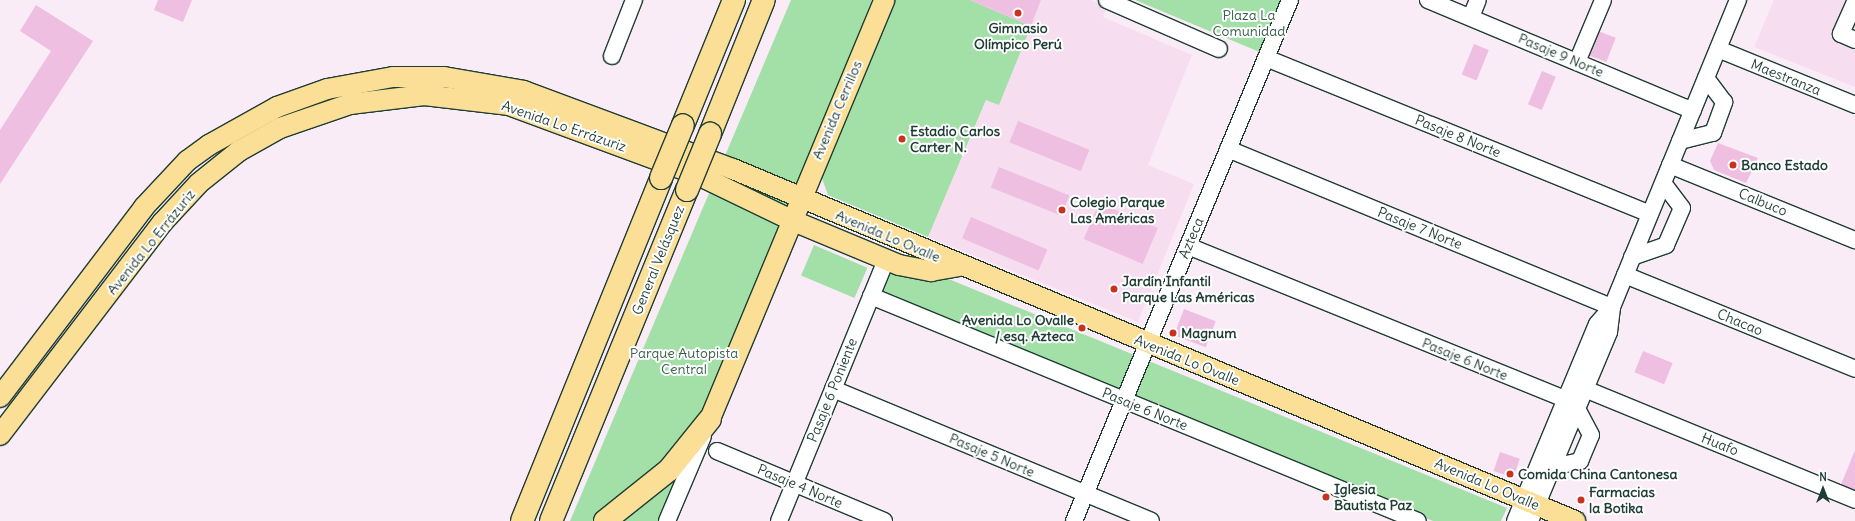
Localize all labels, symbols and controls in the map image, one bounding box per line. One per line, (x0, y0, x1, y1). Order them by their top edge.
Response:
park label: Plaza La Comunidad (1213, 7, 1285, 40)
marker: Gimnasio Olímpico Perú (1013, 8, 1023, 18)
place label: Gimnasio Olímpico Perú (974, 20, 1062, 52)
street label: Pasaje 9 Norte (1516, 29, 1606, 81)
street label: Maestranza (1749, 55, 1823, 99)
street label: Avenida Cerrillos (809, 58, 865, 162)
street label: Avenida Lo Errázuriz (500, 97, 628, 155)
street label: Pasaje 8 Norte (1413, 111, 1503, 161)
place label: Estadio Carlos Carter N. (910, 123, 1000, 156)
marker: Estadio Carlos Carter N. (897, 134, 907, 144)
place label: Banco Estado (1741, 157, 1828, 173)
marker: Banco Estado (1728, 160, 1738, 170)
street label: Calbuco (1736, 185, 1790, 219)
street label: Avenida Lo Errázuriz (103, 186, 199, 298)
place label: Colegio Parque Las Américas (1070, 194, 1165, 226)
street label: General Velásquez (628, 203, 688, 317)
street label: Pasaje 7 Norte (1375, 203, 1465, 253)
marker: Colegio Parque Las Américas (1057, 205, 1067, 215)
street label: Avenida Lo Ovalle (833, 206, 943, 266)
street label: Azteca (1175, 215, 1207, 261)
place label: Jardín Infantil Parque Las Américas (1122, 273, 1255, 306)
marker: Jardín Infantil Parque Las Américas (1109, 284, 1119, 294)
street label: Chacao (1715, 305, 1765, 339)
place label: Avenida Lo Ovalle / esq. Azteca (962, 312, 1074, 344)
marker: Avenida Lo Ovalle / esq. Azteca (1077, 323, 1087, 333)
place label: Magnum (1181, 325, 1236, 341)
marker: Magnum (1168, 328, 1178, 338)
street label: Avenida Lo Ovalle (1132, 331, 1242, 389)
street label: Pasaje 6 Norte (1420, 334, 1510, 384)
street label: Pasaje 6 Poniente (803, 336, 861, 444)
park label: Parque Autopista Central (630, 345, 738, 378)
street label: Pasaje 6 Norte (1100, 384, 1190, 434)
street label: Pasaje 5 Norte (947, 429, 1037, 481)
street label: Huafo (1699, 429, 1741, 459)
street label: Avenida Lo Ovalle (1432, 454, 1542, 514)
street label: Pasaje 4 Norte (755, 460, 845, 512)
place label: Comida China Cantonesa (1518, 466, 1677, 482)
marker: Comida China Cantonesa (1505, 469, 1515, 479)
north arrow (1803, 469, 1843, 509)
text: N (1819, 470, 1827, 484)
place label: Iglesia Bautista Paz (1334, 481, 1412, 514)
place label: Farmacias la Botika (1589, 484, 1655, 516)
marker: Iglesia Bautista Paz (1321, 492, 1331, 502)
marker: Farmacias la Botika (1576, 495, 1586, 505)

